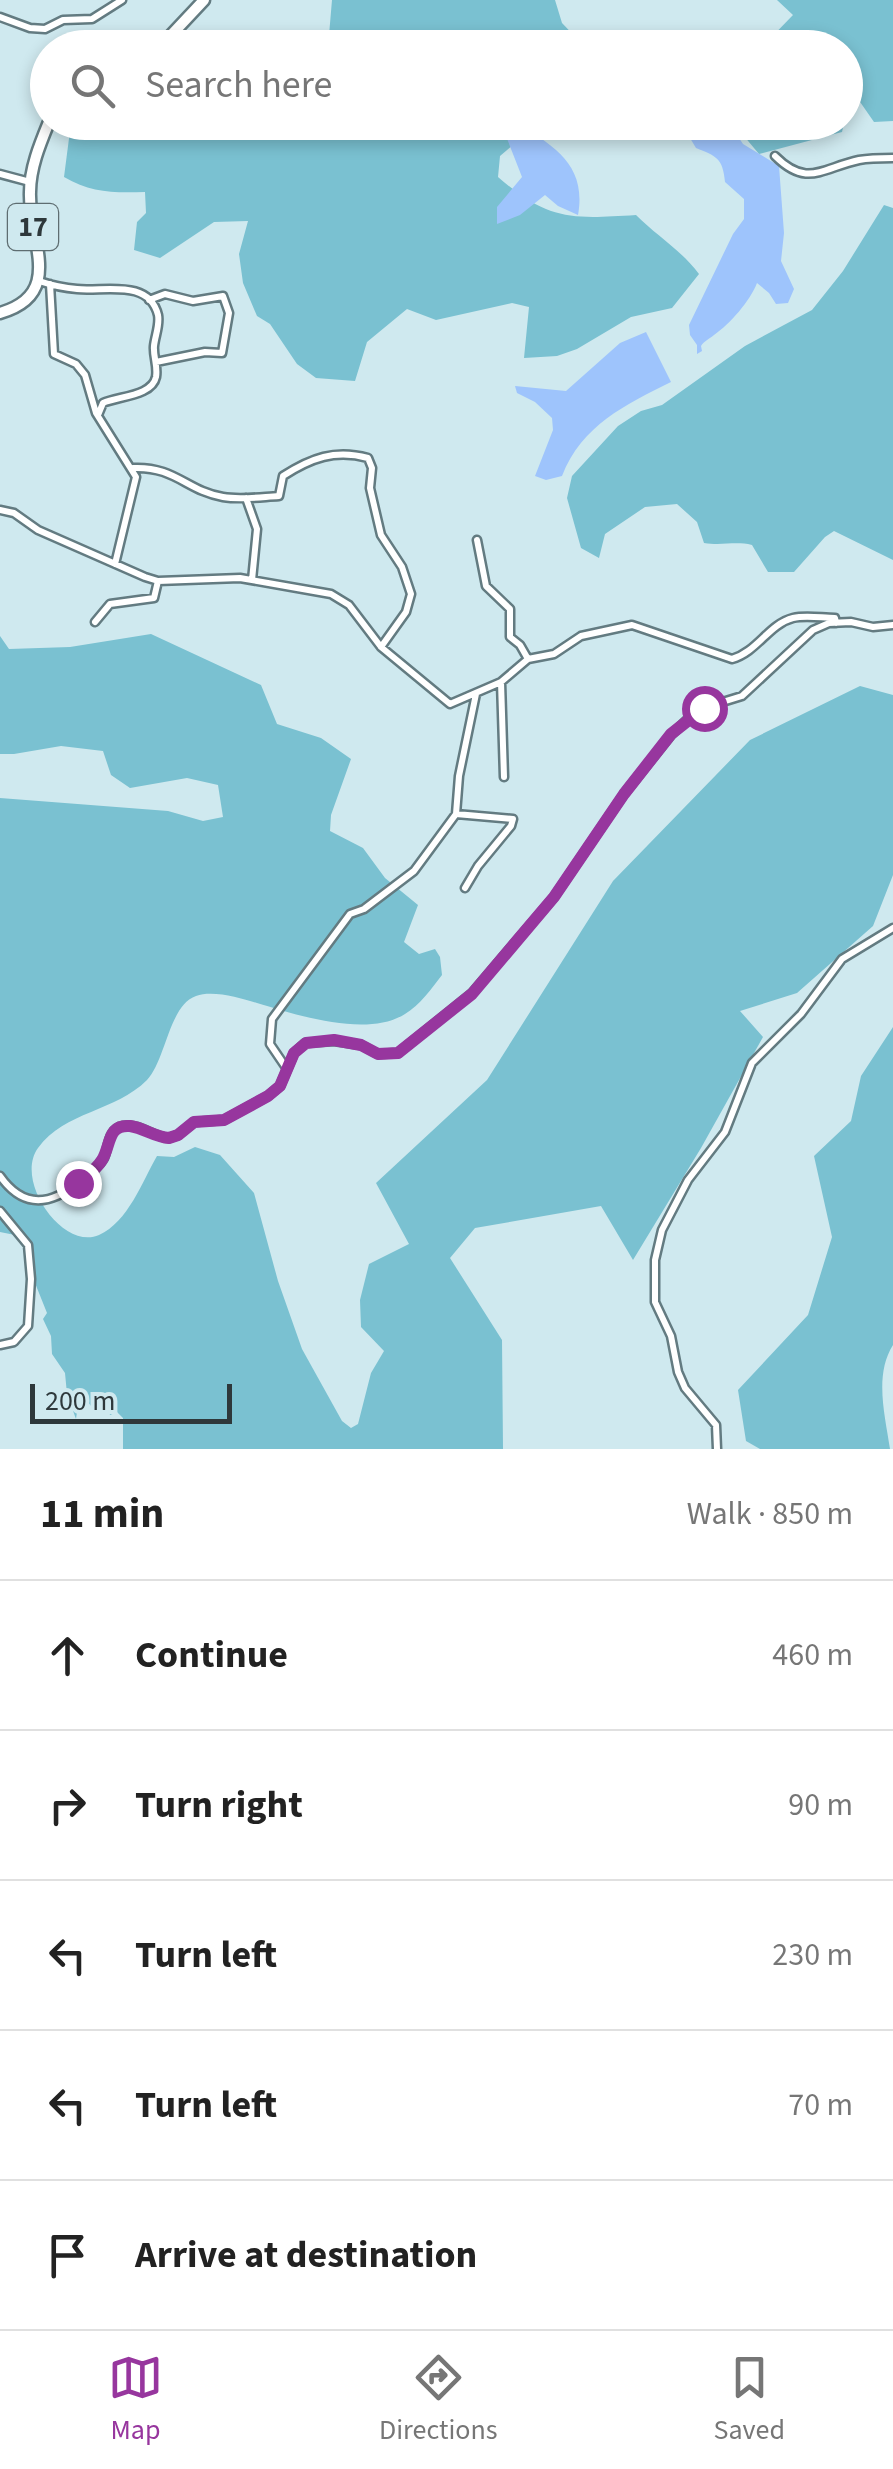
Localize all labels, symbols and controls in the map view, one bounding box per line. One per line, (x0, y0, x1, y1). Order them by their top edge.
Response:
search box (30, 30, 863, 140)
icon: search (65, 58, 120, 113)
text: Search here (145, 58, 332, 112)
road number: 17 (8, 204, 58, 250)
route start (682, 686, 728, 732)
route end (56, 1161, 102, 1207)
scale bar (30, 1379, 232, 1424)
text: 200 m (45, 1381, 116, 1421)
text: 11 min (40, 1484, 164, 1544)
text: Walk · 850 m (687, 1491, 853, 1537)
icon: ahead (40, 1628, 95, 1683)
text: Continue (135, 1628, 288, 1682)
text: 460 m (772, 1632, 853, 1678)
icon: right (40, 1778, 95, 1833)
text: Turn right (135, 1778, 303, 1832)
text: 90 m (788, 1782, 853, 1828)
icon: left (40, 1928, 95, 1983)
text: Turn left (135, 1928, 277, 1982)
text: 230 m (772, 1932, 853, 1978)
icon: left (40, 2078, 95, 2133)
text: Turn left (135, 2078, 277, 2132)
text: 70 m (788, 2082, 853, 2128)
icon: arrive (40, 2228, 95, 2283)
text: Arrive at destination (135, 2228, 477, 2282)
tab: Map (108, 2350, 163, 2450)
tab: Directions (379, 2350, 498, 2450)
tab: Saved (714, 2350, 785, 2450)

